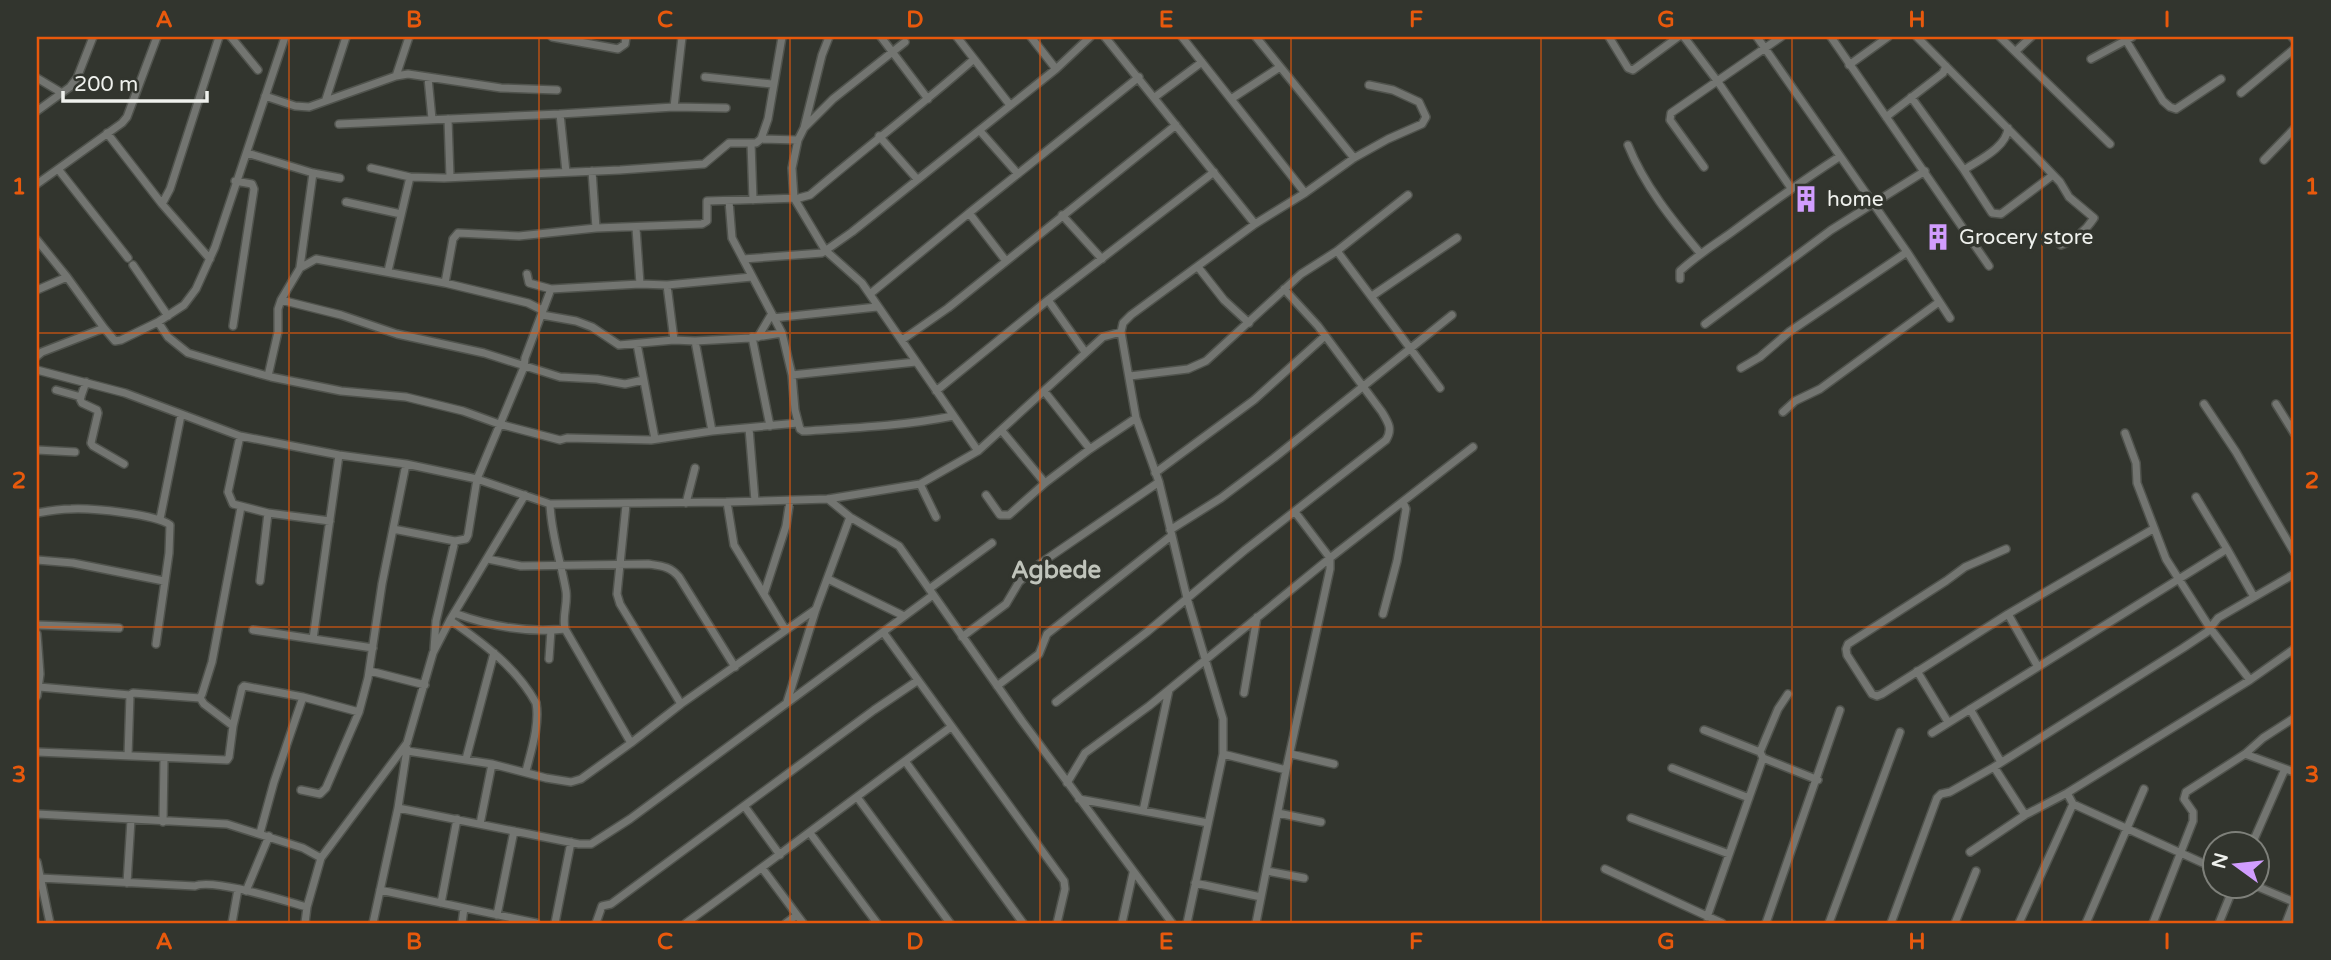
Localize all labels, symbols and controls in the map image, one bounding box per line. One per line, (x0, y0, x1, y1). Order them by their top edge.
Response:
text: A (155, 6, 173, 34)
text: B (406, 6, 422, 34)
text: C (657, 6, 673, 34)
text: D (906, 6, 924, 34)
text: E (1159, 6, 1173, 34)
text: F (1409, 6, 1423, 34)
text: G (1657, 6, 1675, 34)
text: H (1908, 6, 1926, 34)
text: I (2164, 6, 2170, 34)
scale bar (63, 60, 206, 104)
text: 200 m (74, 72, 138, 97)
text: 1 (12, 173, 26, 201)
text: 1 (2305, 173, 2319, 201)
building icon: home (1791, 184, 1821, 214)
place label: home (1827, 187, 1884, 212)
building icon: Grocery store (1923, 222, 1953, 252)
place label: Grocery store (1959, 225, 2094, 250)
text: 2 (12, 467, 26, 495)
text: 2 (2305, 467, 2319, 495)
district label: Agbede (1011, 556, 1102, 585)
text: 3 (12, 761, 26, 789)
text: 3 (2305, 761, 2319, 789)
north arrow (2202, 830, 2272, 900)
text: N (2208, 851, 2233, 871)
text: A (155, 928, 173, 956)
text: B (406, 928, 422, 956)
text: C (657, 928, 673, 956)
text: D (906, 928, 924, 956)
text: E (1159, 928, 1173, 956)
text: F (1409, 928, 1423, 956)
text: G (1657, 928, 1675, 956)
text: H (1908, 928, 1926, 956)
text: I (2164, 928, 2170, 956)

